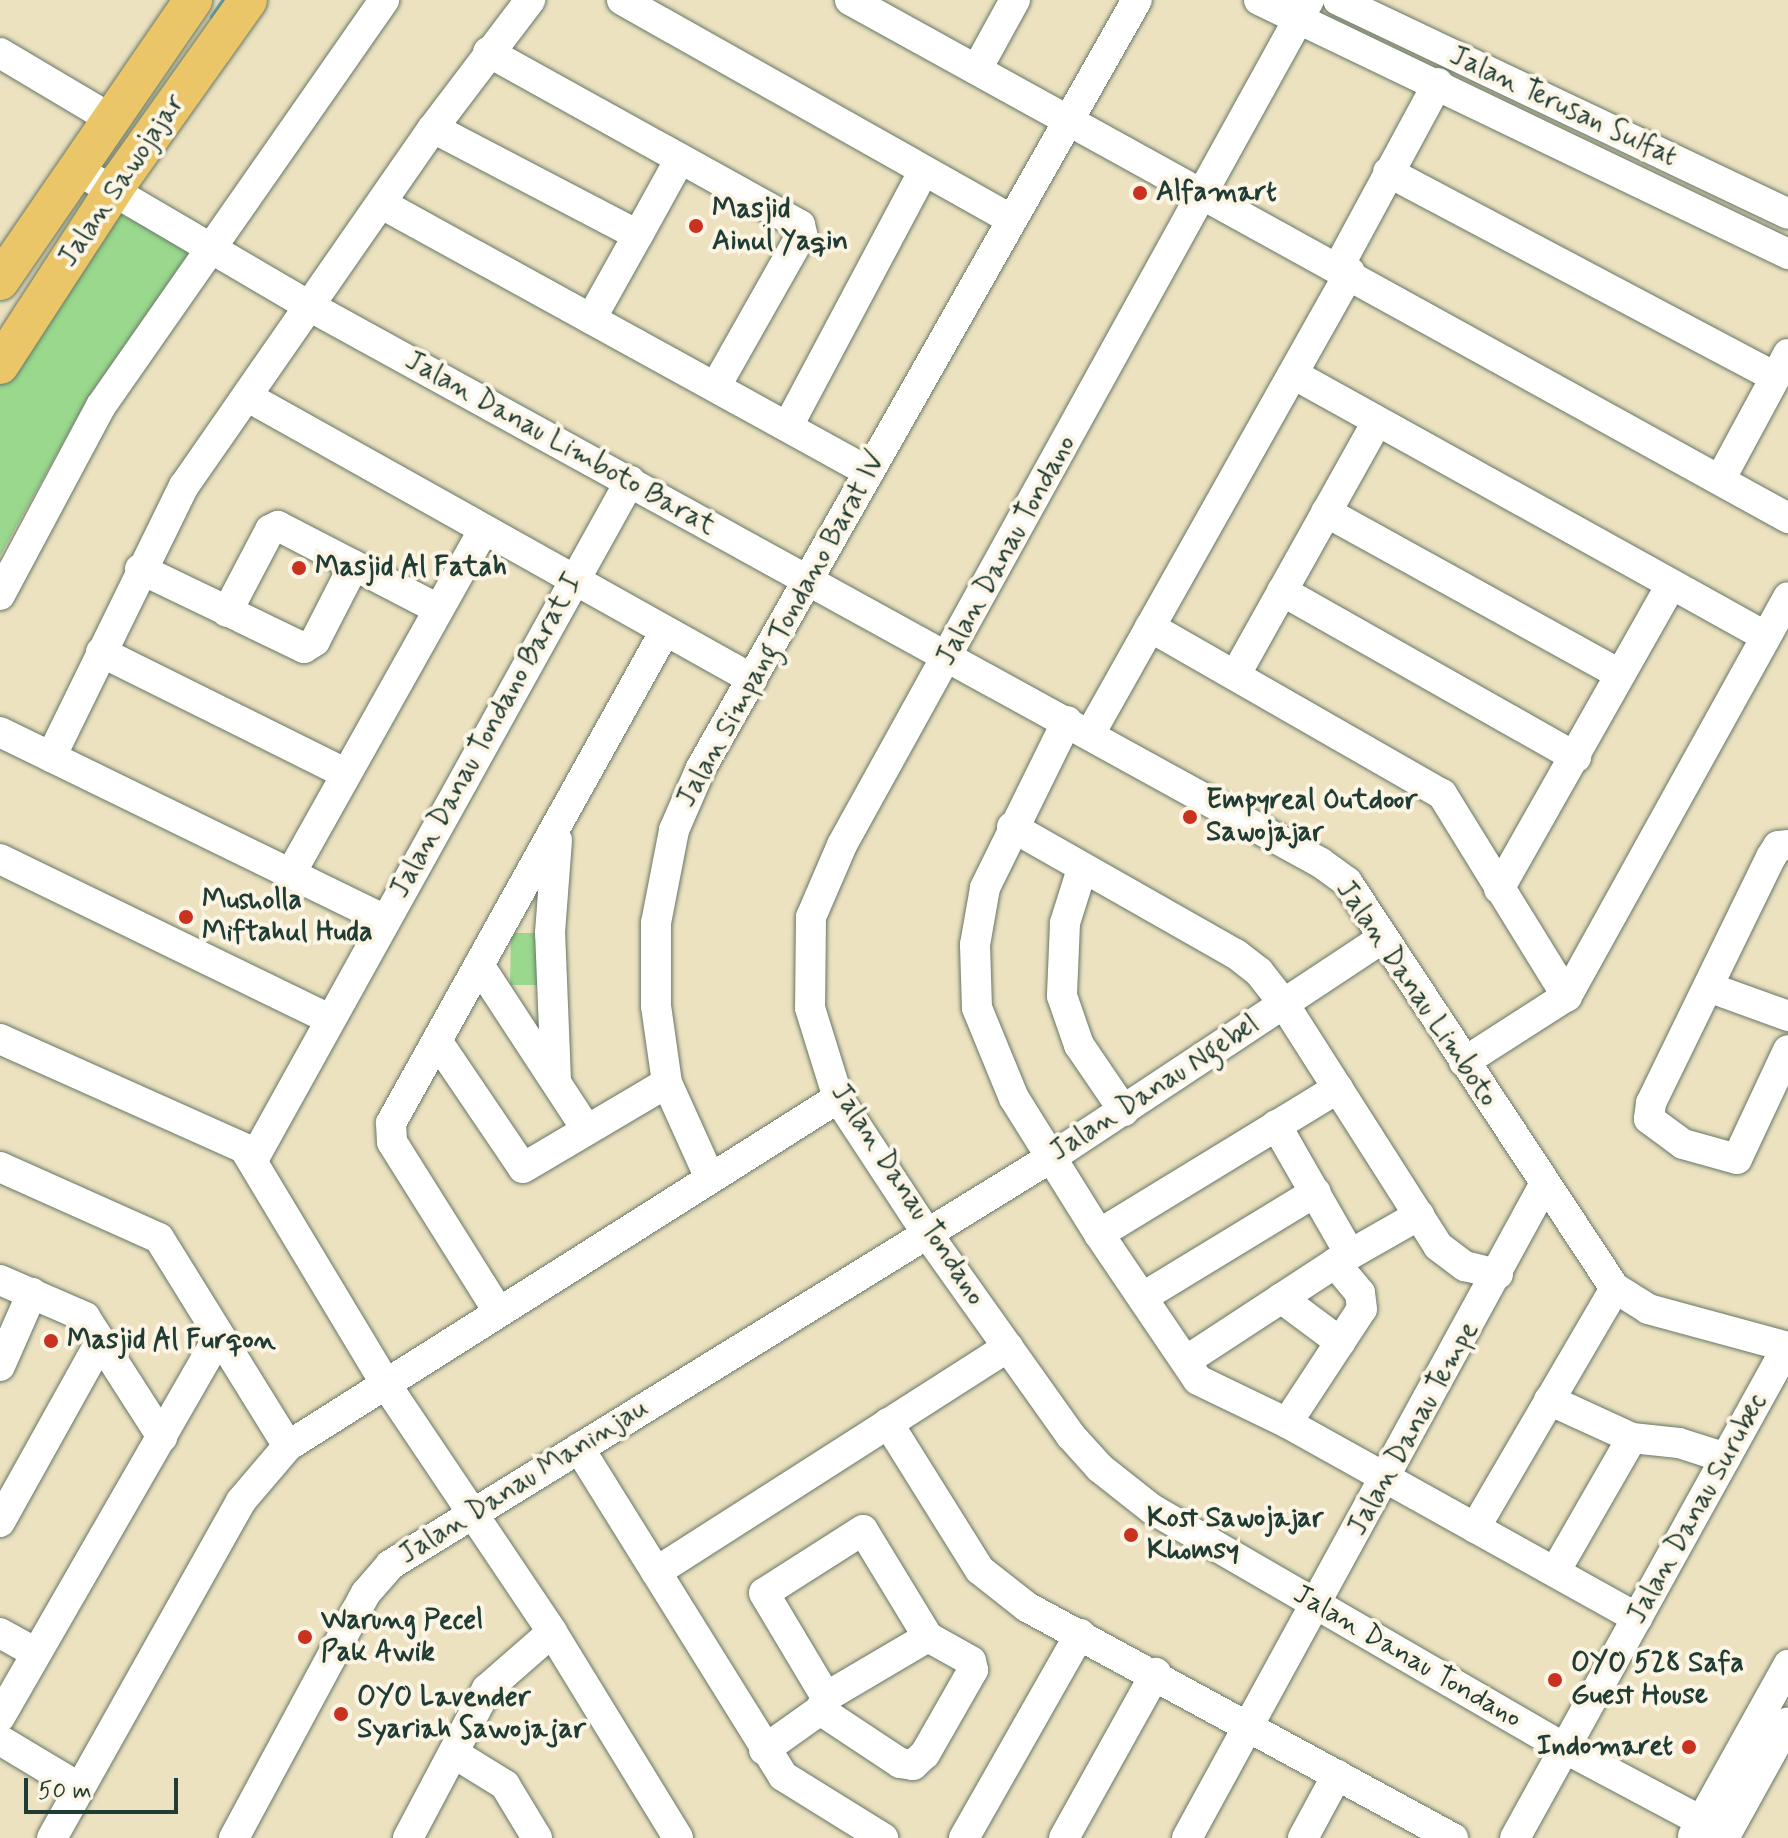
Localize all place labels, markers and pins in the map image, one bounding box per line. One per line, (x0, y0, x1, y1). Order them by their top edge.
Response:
place label: Alfamart (1156, 176, 1277, 210)
marker: Alfamart (1131, 184, 1149, 202)
place label: Masjid Ainul Yaqin (712, 193, 858, 259)
marker: Masjid Ainul Yaqin (687, 217, 705, 235)
place label: Masjid Al Fatah (315, 551, 497, 585)
marker: Masjid Al Fatah (290, 559, 308, 577)
place label: Empyreal Outdoor Sawojajar (1206, 784, 1415, 850)
marker: Empyreal Outdoor Sawojajar (1181, 808, 1199, 826)
place label: Musholla Miftahul Huda (202, 884, 374, 950)
marker: Musholla Miftahul Huda (177, 908, 195, 926)
place label: Masjid Al Furqon (67, 1324, 268, 1358)
marker: Masjid Al Furqon (42, 1332, 60, 1350)
place label: Kost Sawojajar Khomsy (1147, 1502, 1323, 1568)
marker: Kost Sawojajar Khomsy (1122, 1526, 1140, 1544)
place label: Warung Pecel Pak Awik (321, 1604, 483, 1670)
marker: Warung Pecel Pak Awik (296, 1628, 314, 1646)
place label: OYO 528 Safa Guest House (1571, 1647, 1744, 1713)
marker: OYO 528 Safa Guest House (1546, 1671, 1564, 1689)
place label: OYO Lavender Syariah Sawojajar (357, 1681, 577, 1747)
marker: OYO Lavender Syariah Sawojajar (332, 1705, 350, 1723)
place label: Indomaret (1537, 1730, 1673, 1764)
marker: Indomaret (1680, 1738, 1698, 1756)

